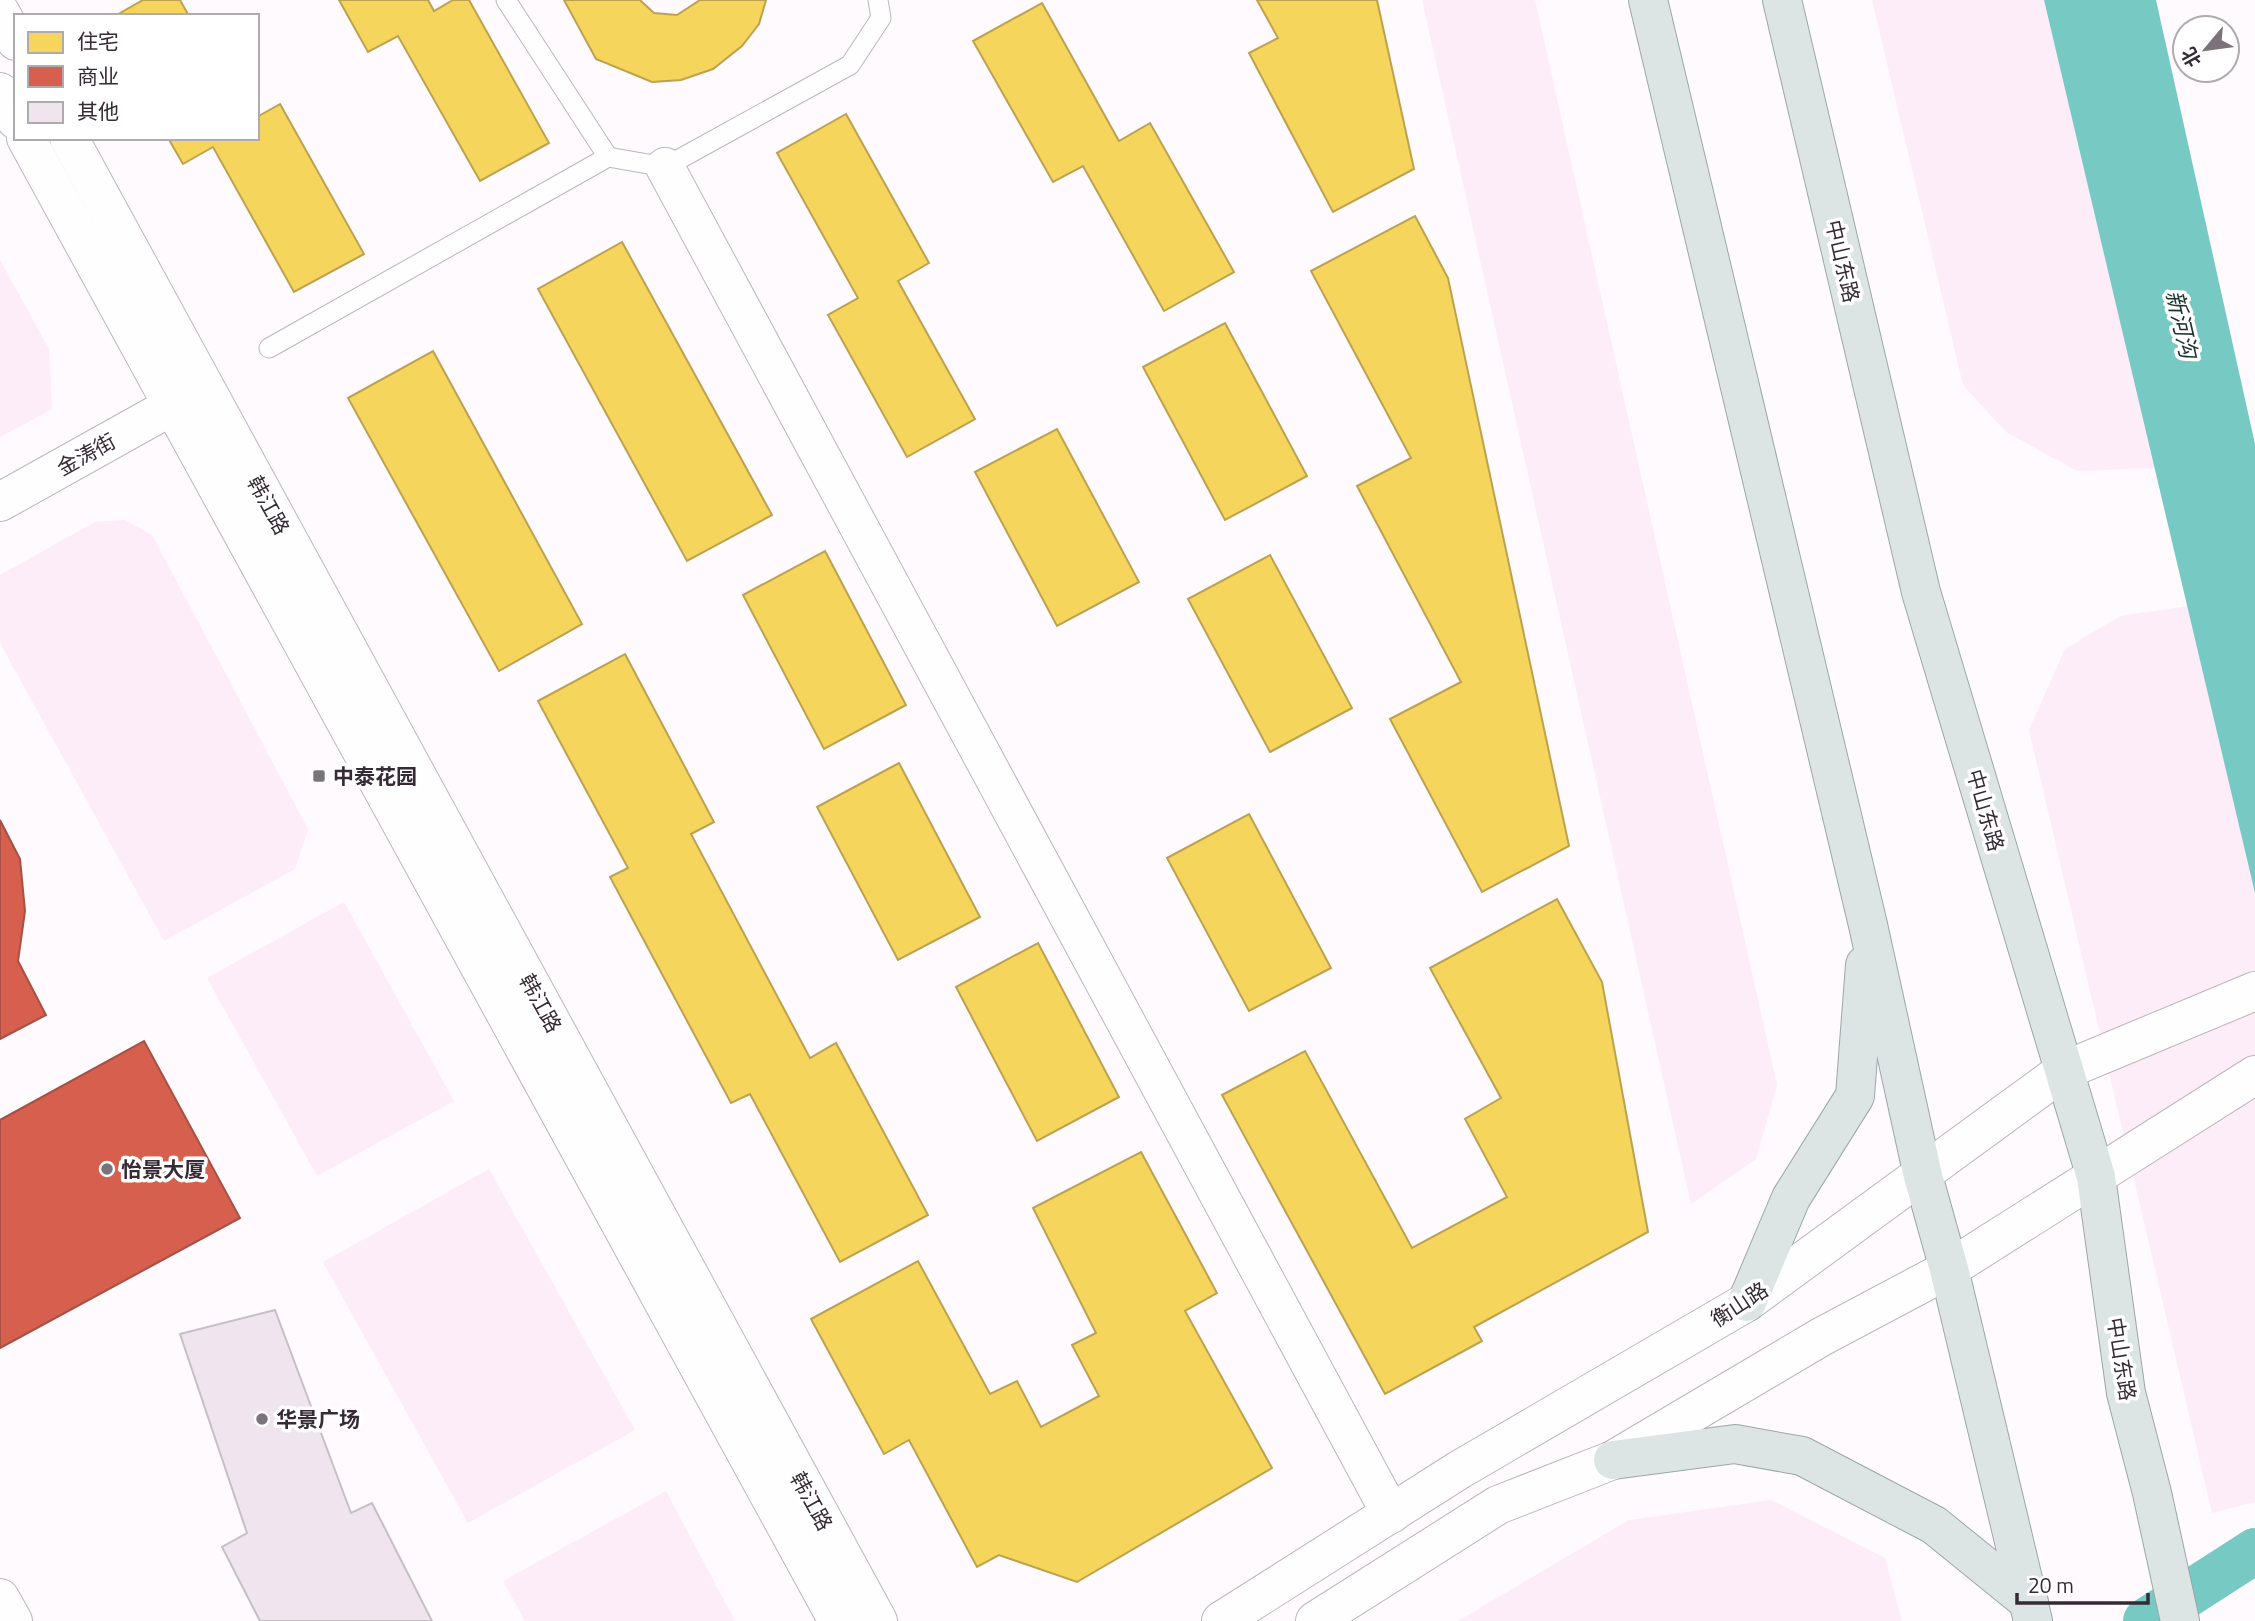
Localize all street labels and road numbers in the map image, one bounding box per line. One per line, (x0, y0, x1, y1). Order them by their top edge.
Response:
street label: 中山东路 (1818, 216, 1868, 306)
street label: 金涛街 (51, 425, 121, 483)
street label: 韩江路 (240, 470, 298, 540)
street label: 中山东路 (1959, 765, 2013, 855)
street label: 韩江路 (512, 968, 570, 1038)
street label: 衡山路 (1704, 1273, 1774, 1335)
street label: 中山东路 (2100, 1315, 2144, 1403)
street label: 韩江路 (783, 1466, 841, 1536)

